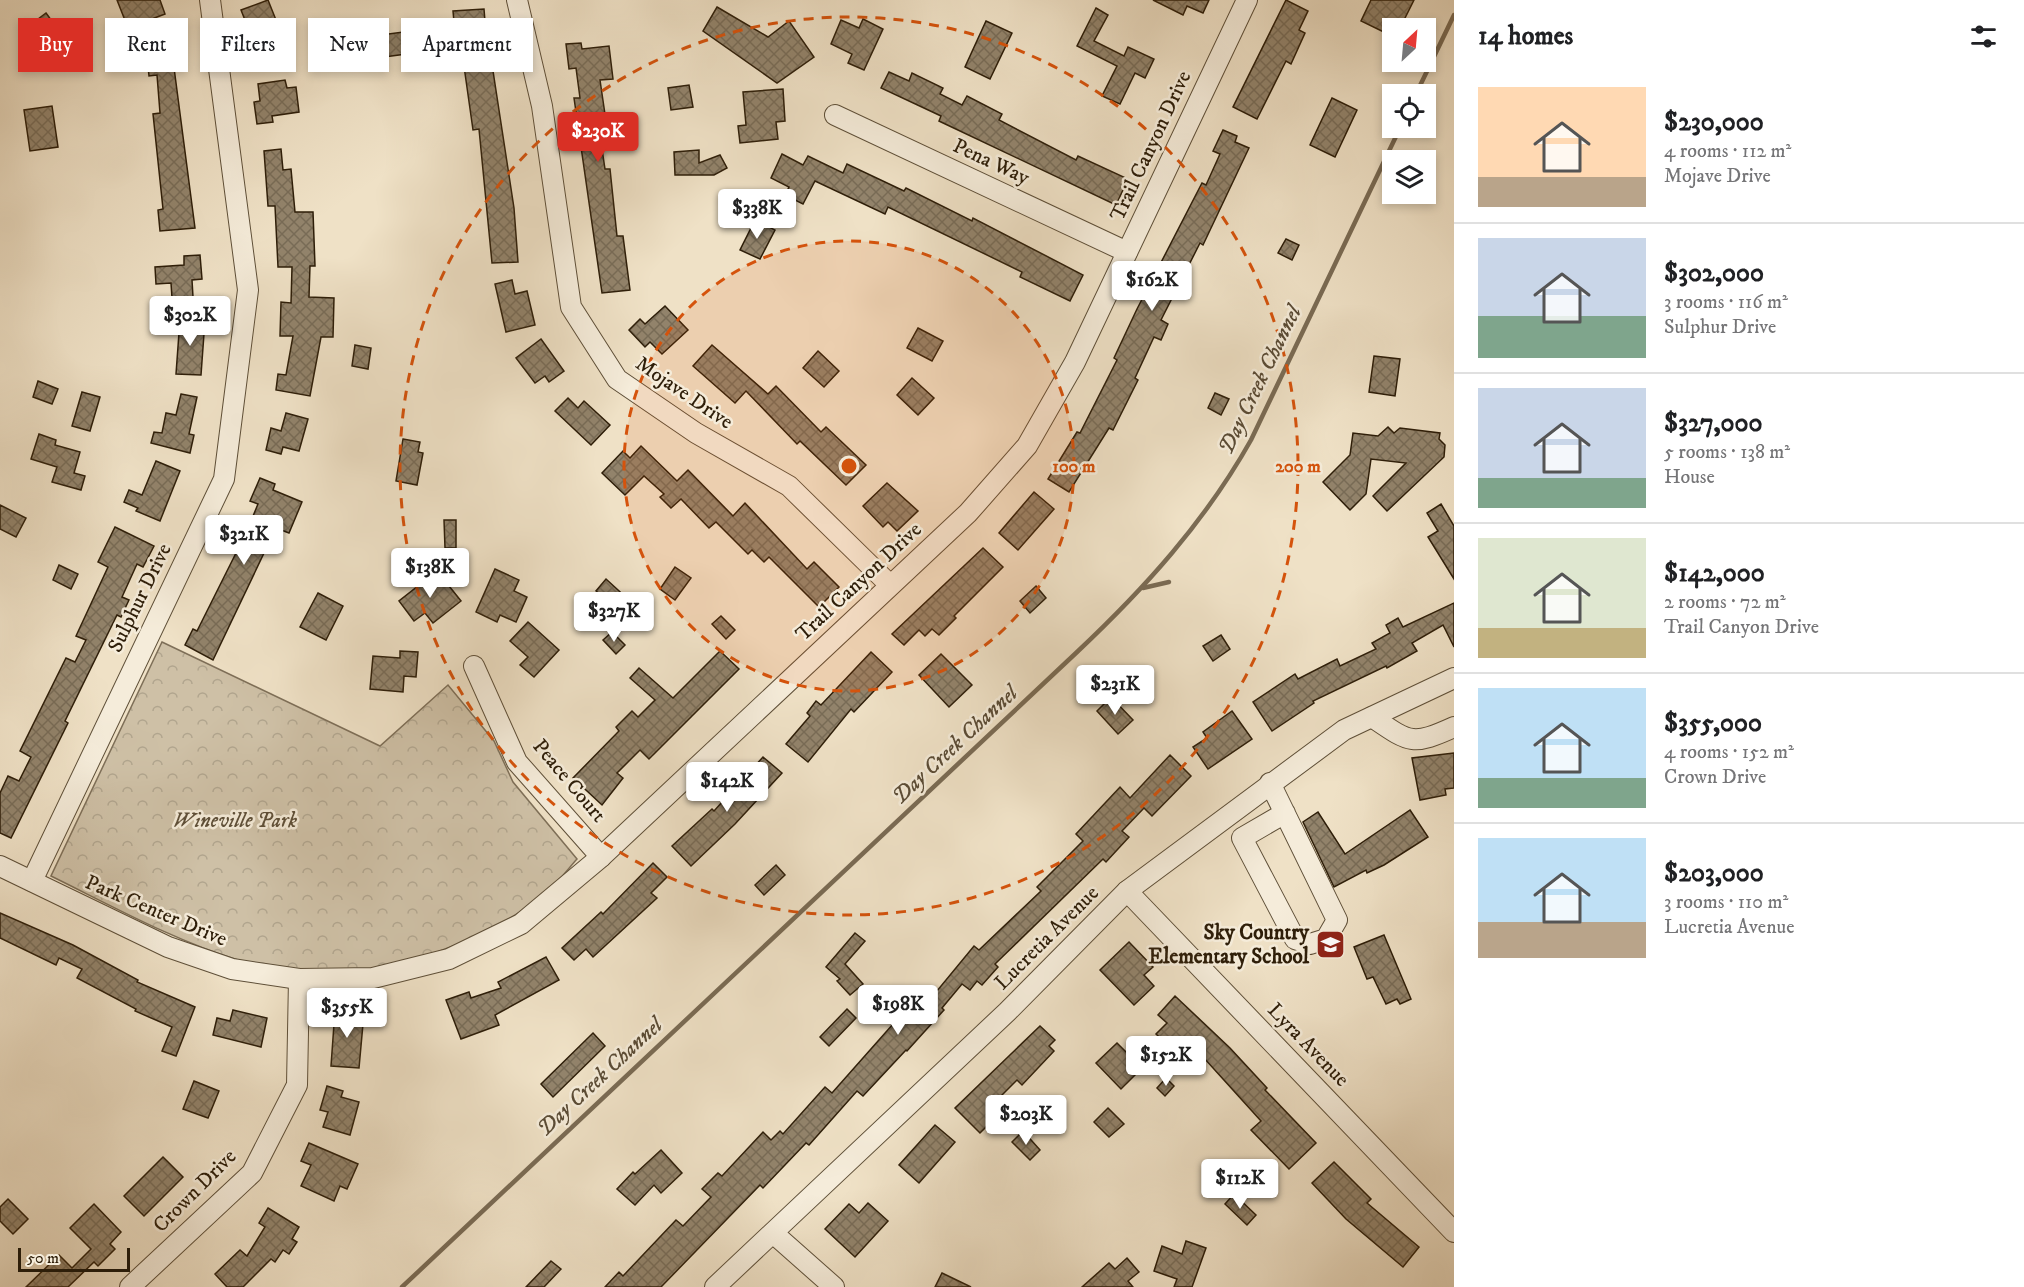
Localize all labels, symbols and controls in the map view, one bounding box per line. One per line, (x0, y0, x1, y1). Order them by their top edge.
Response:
chip: Buy (18, 18, 93, 72)
chip: Rent (105, 18, 188, 72)
chip: Filters (200, 18, 296, 72)
chip: New (308, 18, 389, 72)
chip: Apartment (401, 18, 533, 72)
north arrow (1382, 18, 1436, 72)
map controls (1382, 18, 1436, 204)
text: 14 homes (1478, 20, 1573, 53)
icon: filters (1967, 20, 2000, 53)
street label: Trail Canyon Drive (1105, 66, 1197, 225)
button: locate (1382, 84, 1436, 138)
text: $230,000 (1664, 106, 1764, 139)
icon: home (1526, 111, 1598, 183)
pin: $230K (556, 112, 640, 163)
text: $230K (571, 119, 625, 144)
street label: Pena Way (948, 133, 1034, 191)
text: 4 rooms · 112 m² (1664, 139, 1792, 164)
button: layers (1382, 150, 1436, 204)
text: Mojave Drive (1664, 164, 1771, 189)
pin: $338K (715, 189, 799, 240)
text: $338K (732, 196, 782, 221)
text: $302,000 (1664, 257, 1764, 290)
pin: $162K (1110, 261, 1194, 312)
icon: home (1526, 262, 1598, 334)
text: $162K (1126, 268, 1178, 293)
text: 3 rooms · 116 m² (1664, 290, 1788, 315)
pin: $302K (148, 296, 232, 347)
water label: Day Creek Channel (1212, 299, 1309, 459)
text: $302K (163, 303, 217, 328)
text: Sulphur Drive (1664, 315, 1776, 340)
street label: Mojave Drive (630, 351, 738, 435)
text: $327,000 (1664, 407, 1763, 440)
icon: home (1526, 412, 1598, 484)
text: 5 rooms · 138 m² (1664, 440, 1790, 465)
centre of rings (839, 456, 859, 476)
text: 100 m (1052, 456, 1096, 478)
text: 200 m (1275, 456, 1321, 478)
text: House (1664, 465, 1715, 490)
pin: $321K (202, 515, 286, 566)
street label: Trail Canyon Drive (791, 517, 928, 647)
text: $321K (219, 522, 269, 547)
street label: Sulphur Drive (102, 539, 178, 657)
pin: $138K (388, 548, 472, 599)
text: $138K (405, 555, 455, 580)
text: $142,000 (1664, 557, 1765, 590)
icon: home (1526, 562, 1598, 634)
text: 2 rooms · 72 m² (1664, 590, 1786, 615)
pin: $327K (572, 592, 656, 643)
text: $327K (588, 599, 640, 624)
text: Trail Canyon Drive (1664, 615, 1819, 640)
pin: $231K (1073, 665, 1157, 716)
text: $231K (1090, 672, 1140, 697)
water label: Day Creek Channel (887, 678, 1025, 810)
text: $355,000 (1664, 707, 1762, 740)
icon: home (1526, 712, 1598, 784)
street label: Peace Court (527, 734, 611, 828)
text: 4 rooms · 152 m² (1664, 740, 1794, 765)
pin: $142K (685, 762, 769, 813)
text: Crown Drive (1664, 765, 1766, 790)
text: $142K (700, 769, 754, 794)
park label: Wineville Park (173, 808, 297, 834)
text: $203,000 (1664, 857, 1764, 890)
icon: home (1526, 862, 1598, 934)
street label: Park Center Drive (81, 869, 231, 953)
street label: Lucretia Avenue (989, 880, 1105, 996)
text: 3 rooms · 110 m² (1664, 890, 1788, 915)
text: Lucretia Avenue (1664, 915, 1794, 940)
place label: Sky Country Elementary School (1148, 920, 1310, 970)
school or university icon: Sky Country Elementary School (1314, 929, 1346, 961)
pin: $198K (856, 985, 940, 1036)
pin: $355K (305, 988, 389, 1039)
text: $198K (872, 992, 924, 1017)
text: $355K (321, 995, 373, 1020)
street label: Lyra Avenue (1262, 998, 1355, 1093)
water label: Day Creek Channel (532, 1010, 670, 1142)
pin: $152K (1124, 1036, 1208, 1087)
text: $152K (1140, 1043, 1192, 1068)
pin: $203K (984, 1095, 1068, 1146)
text: $203K (999, 1102, 1053, 1127)
street label: Crown Drive (148, 1144, 242, 1238)
pin: $112K (1198, 1159, 1282, 1210)
text: $112K (1215, 1166, 1265, 1191)
scale bar (18, 1245, 130, 1272)
text: 50 m (27, 1248, 59, 1268)

